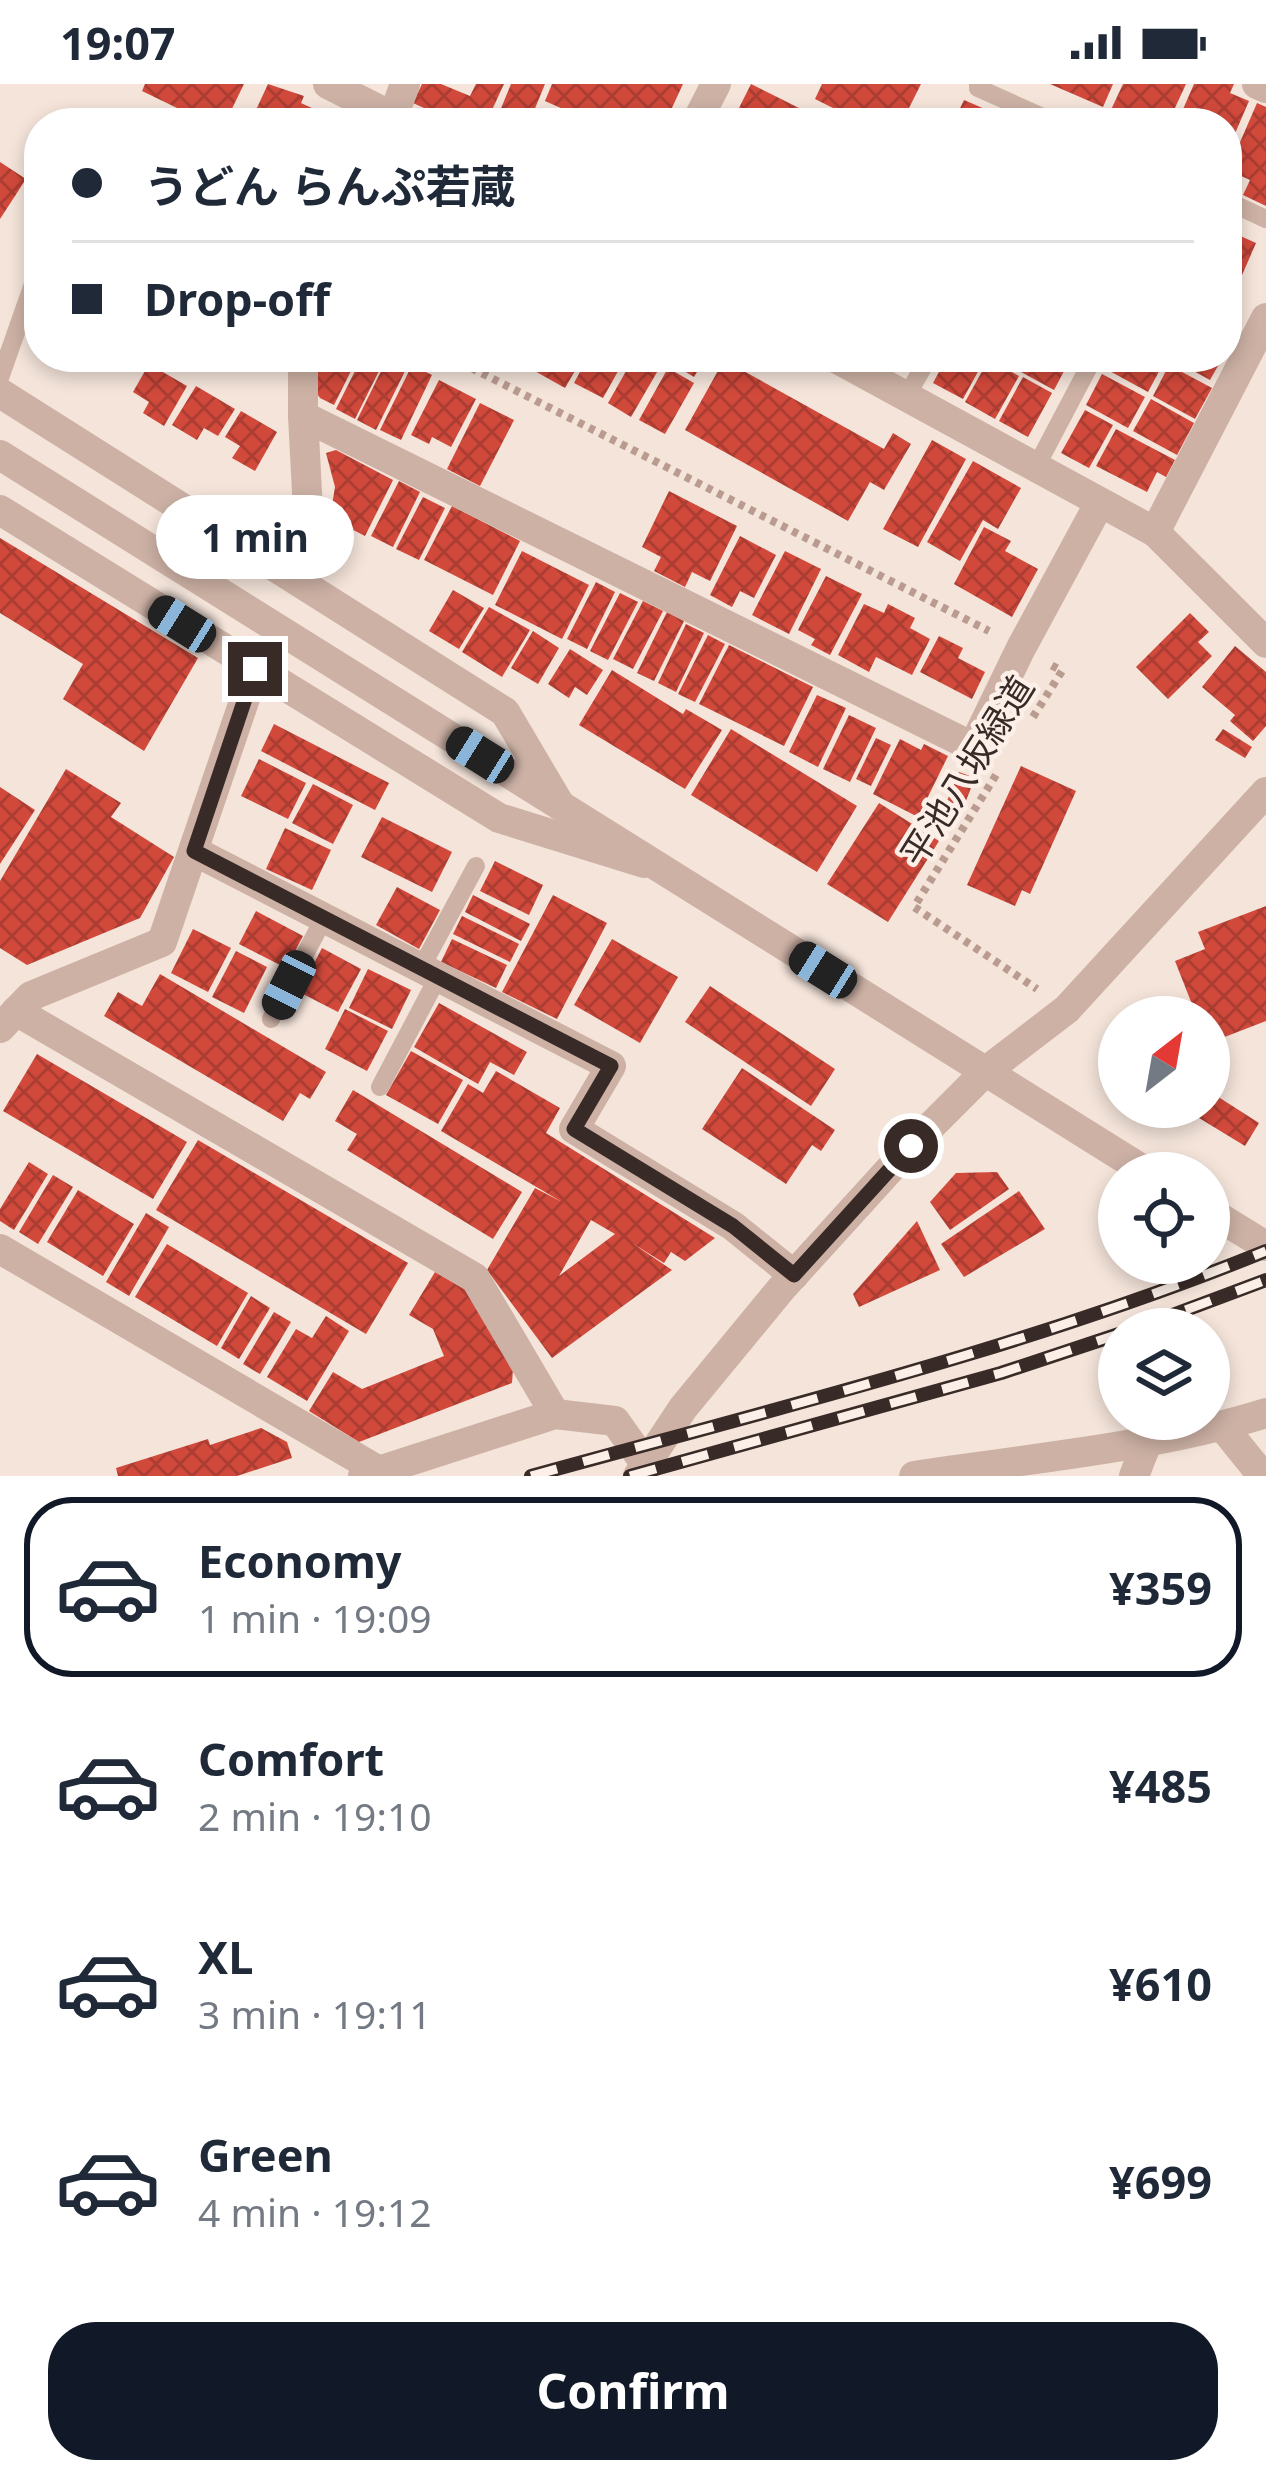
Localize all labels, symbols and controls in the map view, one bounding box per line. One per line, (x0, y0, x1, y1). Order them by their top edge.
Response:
text: 19:07 (60, 12, 176, 73)
text: うどん らんぷ若蔵 (144, 155, 516, 216)
text: Drop-off (144, 268, 330, 329)
callout: 1 min (156, 495, 354, 579)
text: 1 min (201, 510, 309, 563)
car (142, 590, 222, 658)
route end (228, 642, 282, 696)
street label: 平池八坂緑道 (889, 666, 1045, 875)
car (440, 721, 520, 789)
car (783, 936, 863, 1004)
car (257, 945, 321, 1025)
north arrow (1098, 996, 1230, 1128)
map controls (1098, 996, 1230, 1440)
route start (884, 1119, 938, 1173)
button: locate (1098, 1152, 1230, 1284)
button: layers (1098, 1308, 1230, 1440)
text: Economy (198, 1530, 402, 1591)
icon: car (54, 1533, 162, 1641)
text: ¥359 (1109, 1557, 1212, 1618)
text: 1 min · 19:09 (198, 1591, 432, 1644)
text: Comfort (198, 1728, 384, 1789)
icon: car (54, 1731, 162, 1839)
text: ¥485 (1109, 1755, 1212, 1816)
text: 2 min · 19:10 (198, 1789, 432, 1842)
text: XL (198, 1926, 253, 1987)
icon: car (54, 1929, 162, 2037)
text: ¥610 (1109, 1953, 1212, 2014)
text: 3 min · 19:11 (198, 1987, 432, 2040)
text: Green (198, 2124, 333, 2185)
icon: car (54, 2127, 162, 2235)
text: ¥699 (1109, 2151, 1212, 2212)
text: 4 min · 19:12 (198, 2185, 432, 2238)
button: Confirm (48, 2322, 1218, 2460)

